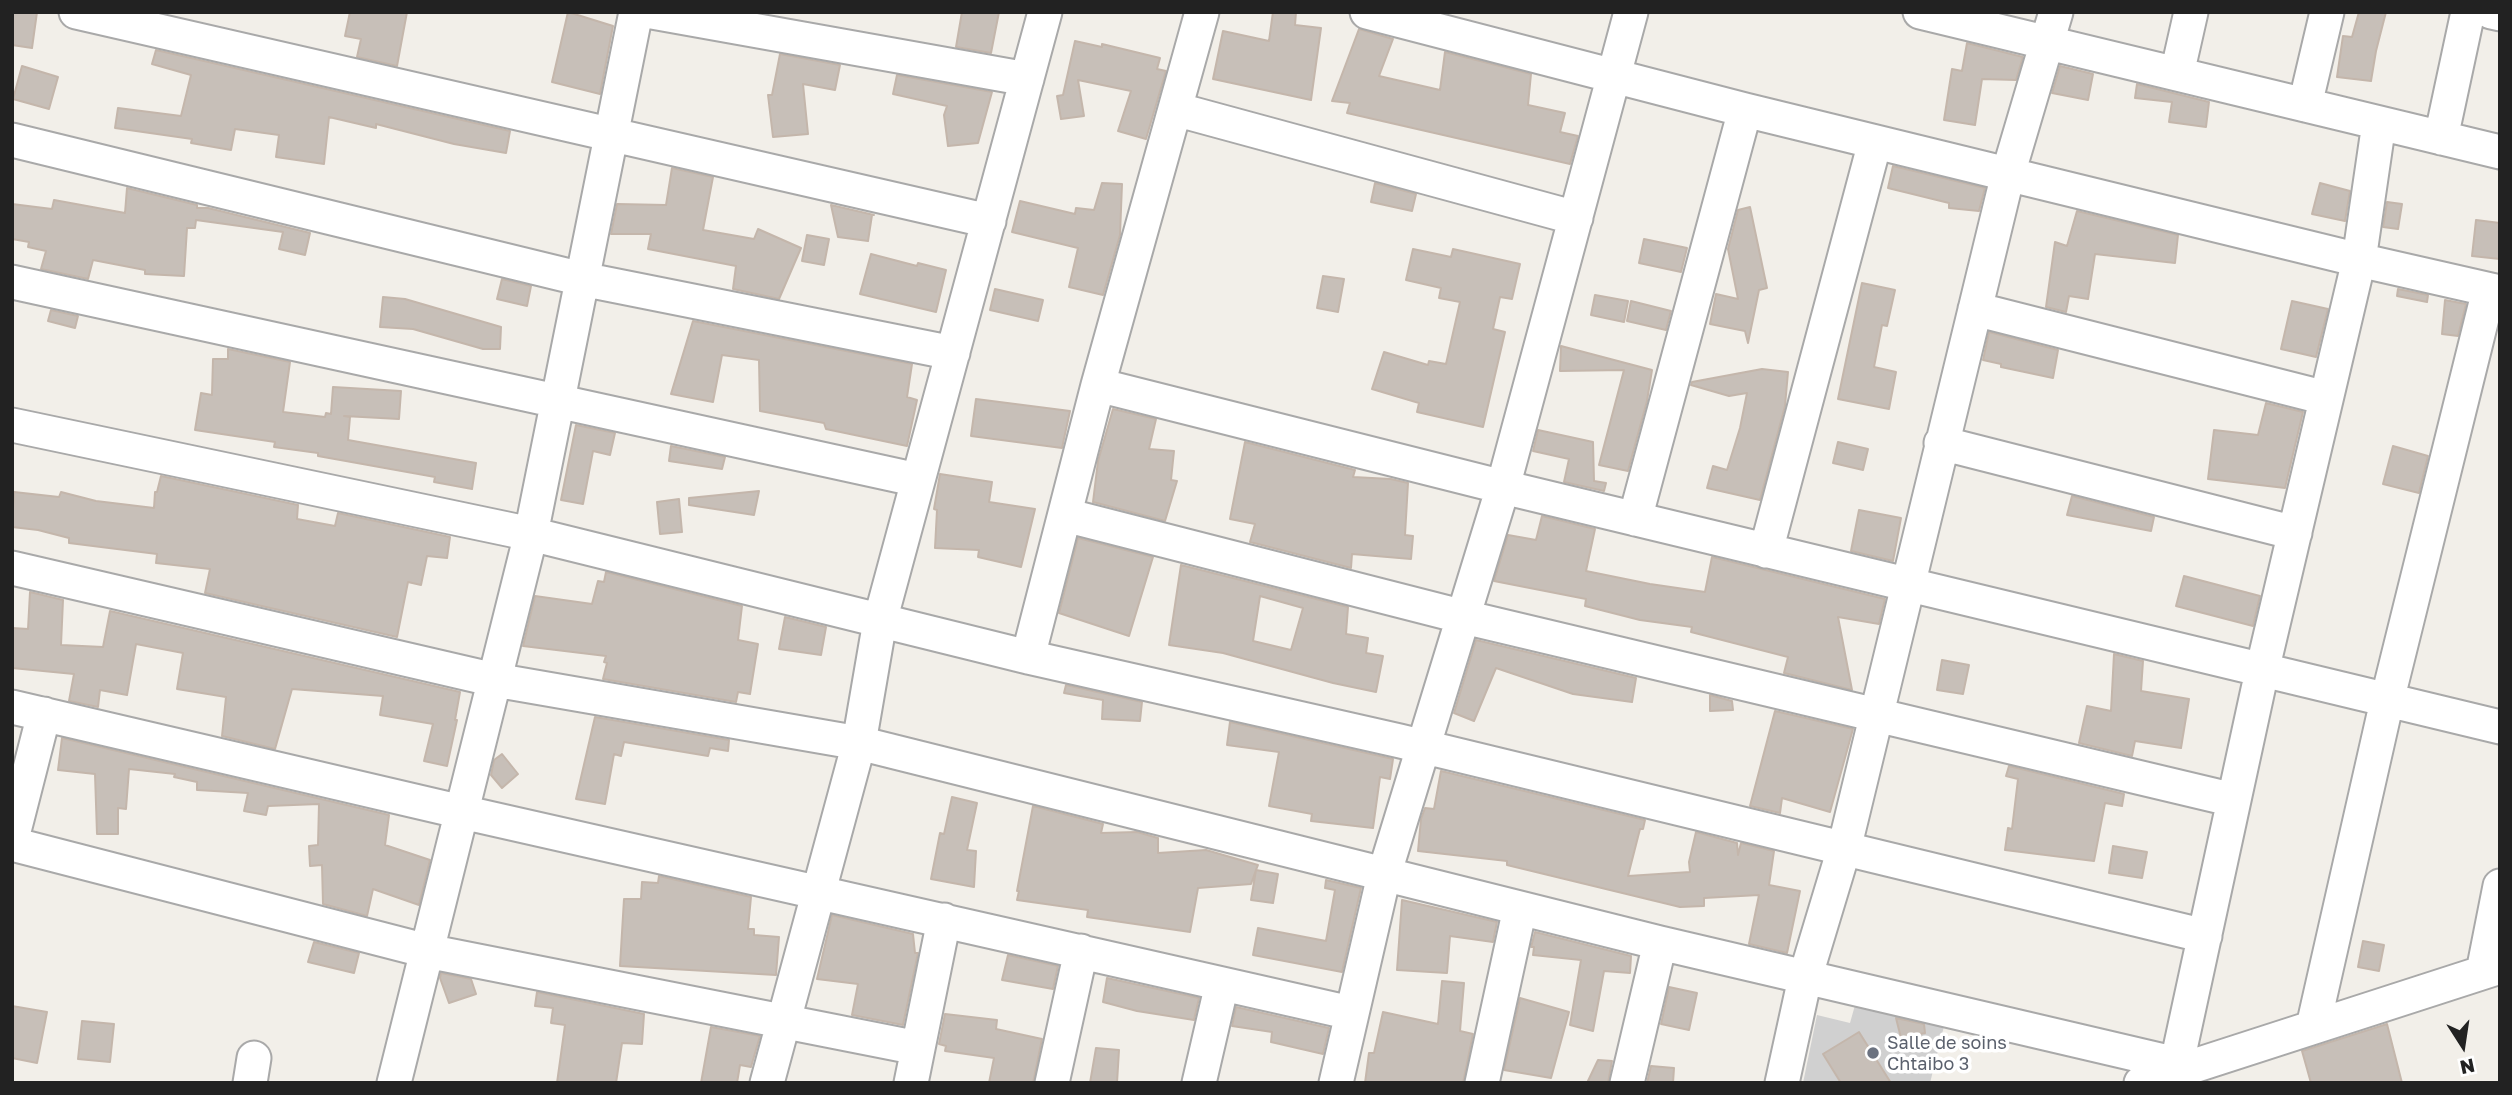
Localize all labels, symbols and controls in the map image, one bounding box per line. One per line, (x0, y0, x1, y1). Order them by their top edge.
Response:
north arrow (2428, 1011, 2498, 1081)
place label: Salle de soins Chtaibo 3 (1887, 1032, 2007, 1074)
marker: Salle de soins Chtaibo 3 (1865, 1045, 1881, 1061)
text: N (2458, 1054, 2477, 1080)

